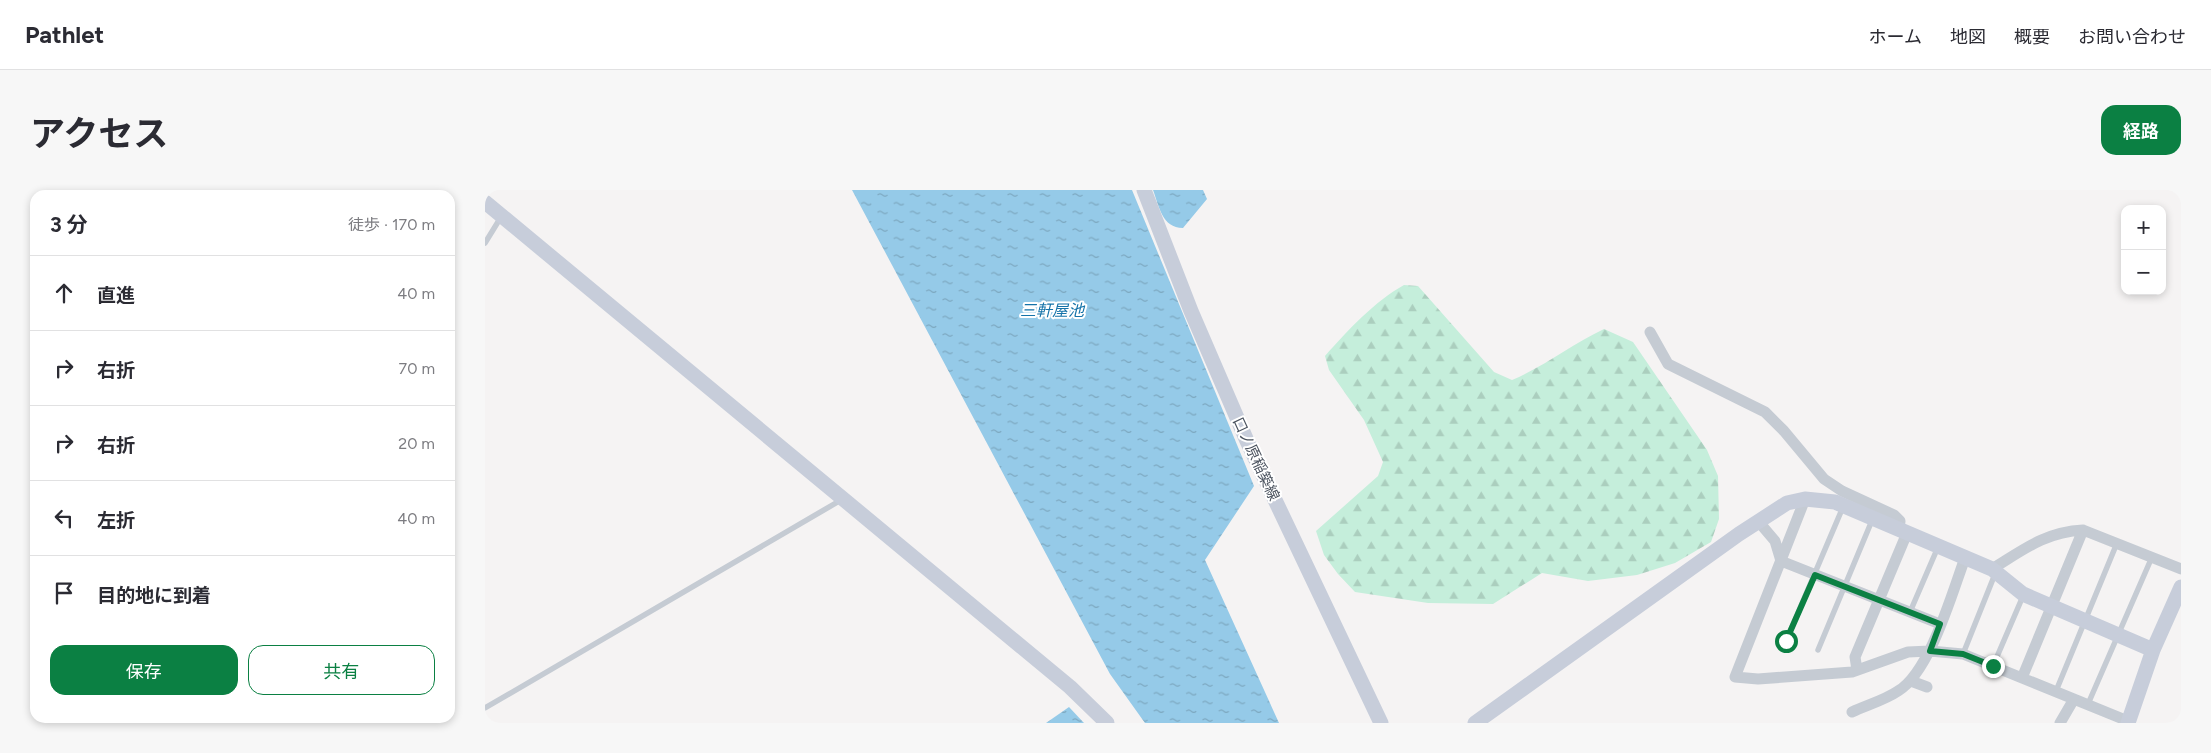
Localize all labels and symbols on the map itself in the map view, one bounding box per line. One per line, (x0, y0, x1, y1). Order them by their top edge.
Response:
water label: 三軒屋池 (1020, 301, 1086, 320)
street label: 口ノ原稲築線 (1229, 414, 1283, 504)
route start (1775, 630, 1798, 653)
route end (1982, 655, 2005, 678)

